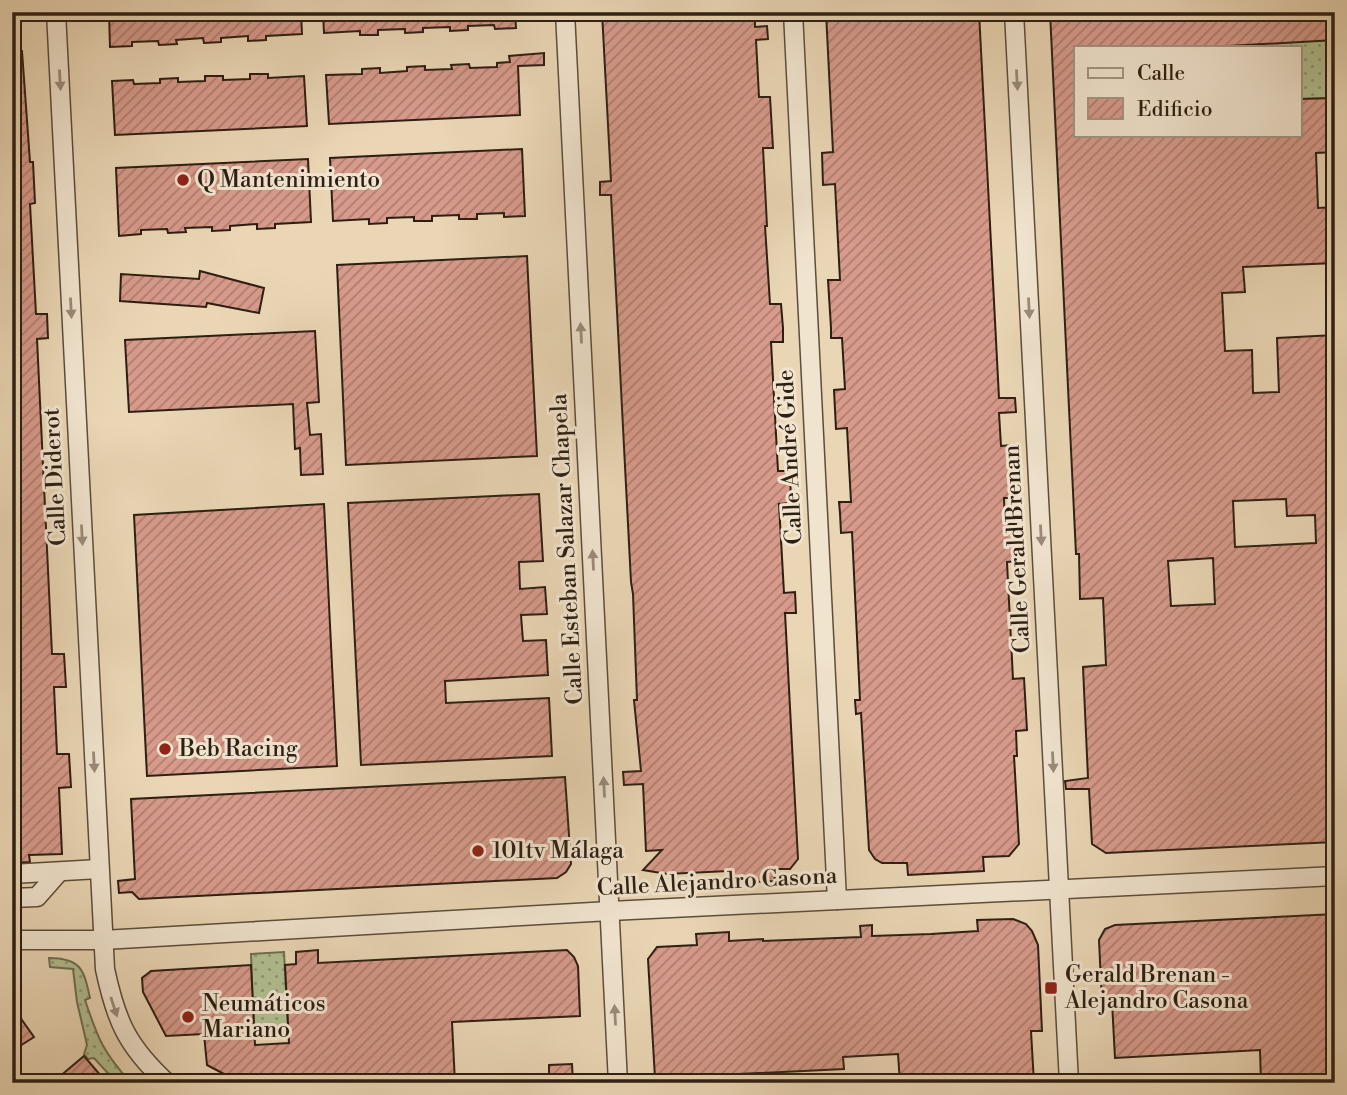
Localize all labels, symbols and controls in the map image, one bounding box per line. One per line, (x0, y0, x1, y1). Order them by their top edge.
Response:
legend (1074, 46, 1302, 136)
text: Calle (1137, 61, 1185, 87)
one-way arrow (54, 70, 65, 92)
one-way arrow (1012, 70, 1023, 92)
text: Edificio (1137, 97, 1213, 123)
place label: Q Mantenimiento (197, 166, 380, 194)
marker: Q Mantenimiento (175, 172, 191, 188)
one-way arrow (66, 297, 77, 319)
one-way arrow (1024, 297, 1035, 319)
one-way arrow (575, 322, 586, 344)
street label: Calle André Gide (771, 369, 809, 545)
street label: Calle Esteban Salazar Chapela (545, 392, 589, 705)
street label: Calle Diderot (37, 407, 73, 547)
street label: Calle Gerald Brenan (998, 444, 1036, 654)
one-way arrow (77, 524, 88, 546)
one-way arrow (1036, 524, 1047, 546)
one-way arrow (587, 549, 598, 571)
place label: Beb Racing (178, 735, 298, 763)
marker: Beb Racing (157, 741, 173, 757)
one-way arrow (88, 751, 99, 773)
one-way arrow (1047, 751, 1058, 773)
one-way arrow (598, 776, 609, 798)
place label: 101tv Málaga (492, 837, 624, 865)
marker: 101tv Málaga (470, 843, 486, 859)
street label: Calle Alejandro Casona (596, 862, 838, 902)
place label: Gerald Brenan - Alejandro Casona (1064, 961, 1249, 1015)
marker: Gerald Brenan - Alejandro Casona (1043, 980, 1059, 996)
place label: Neumáticos Mariano (202, 990, 326, 1044)
one-way arrow (109, 996, 120, 1017)
one-way arrow (609, 1003, 620, 1025)
marker: Neumáticos Mariano (180, 1009, 196, 1025)

